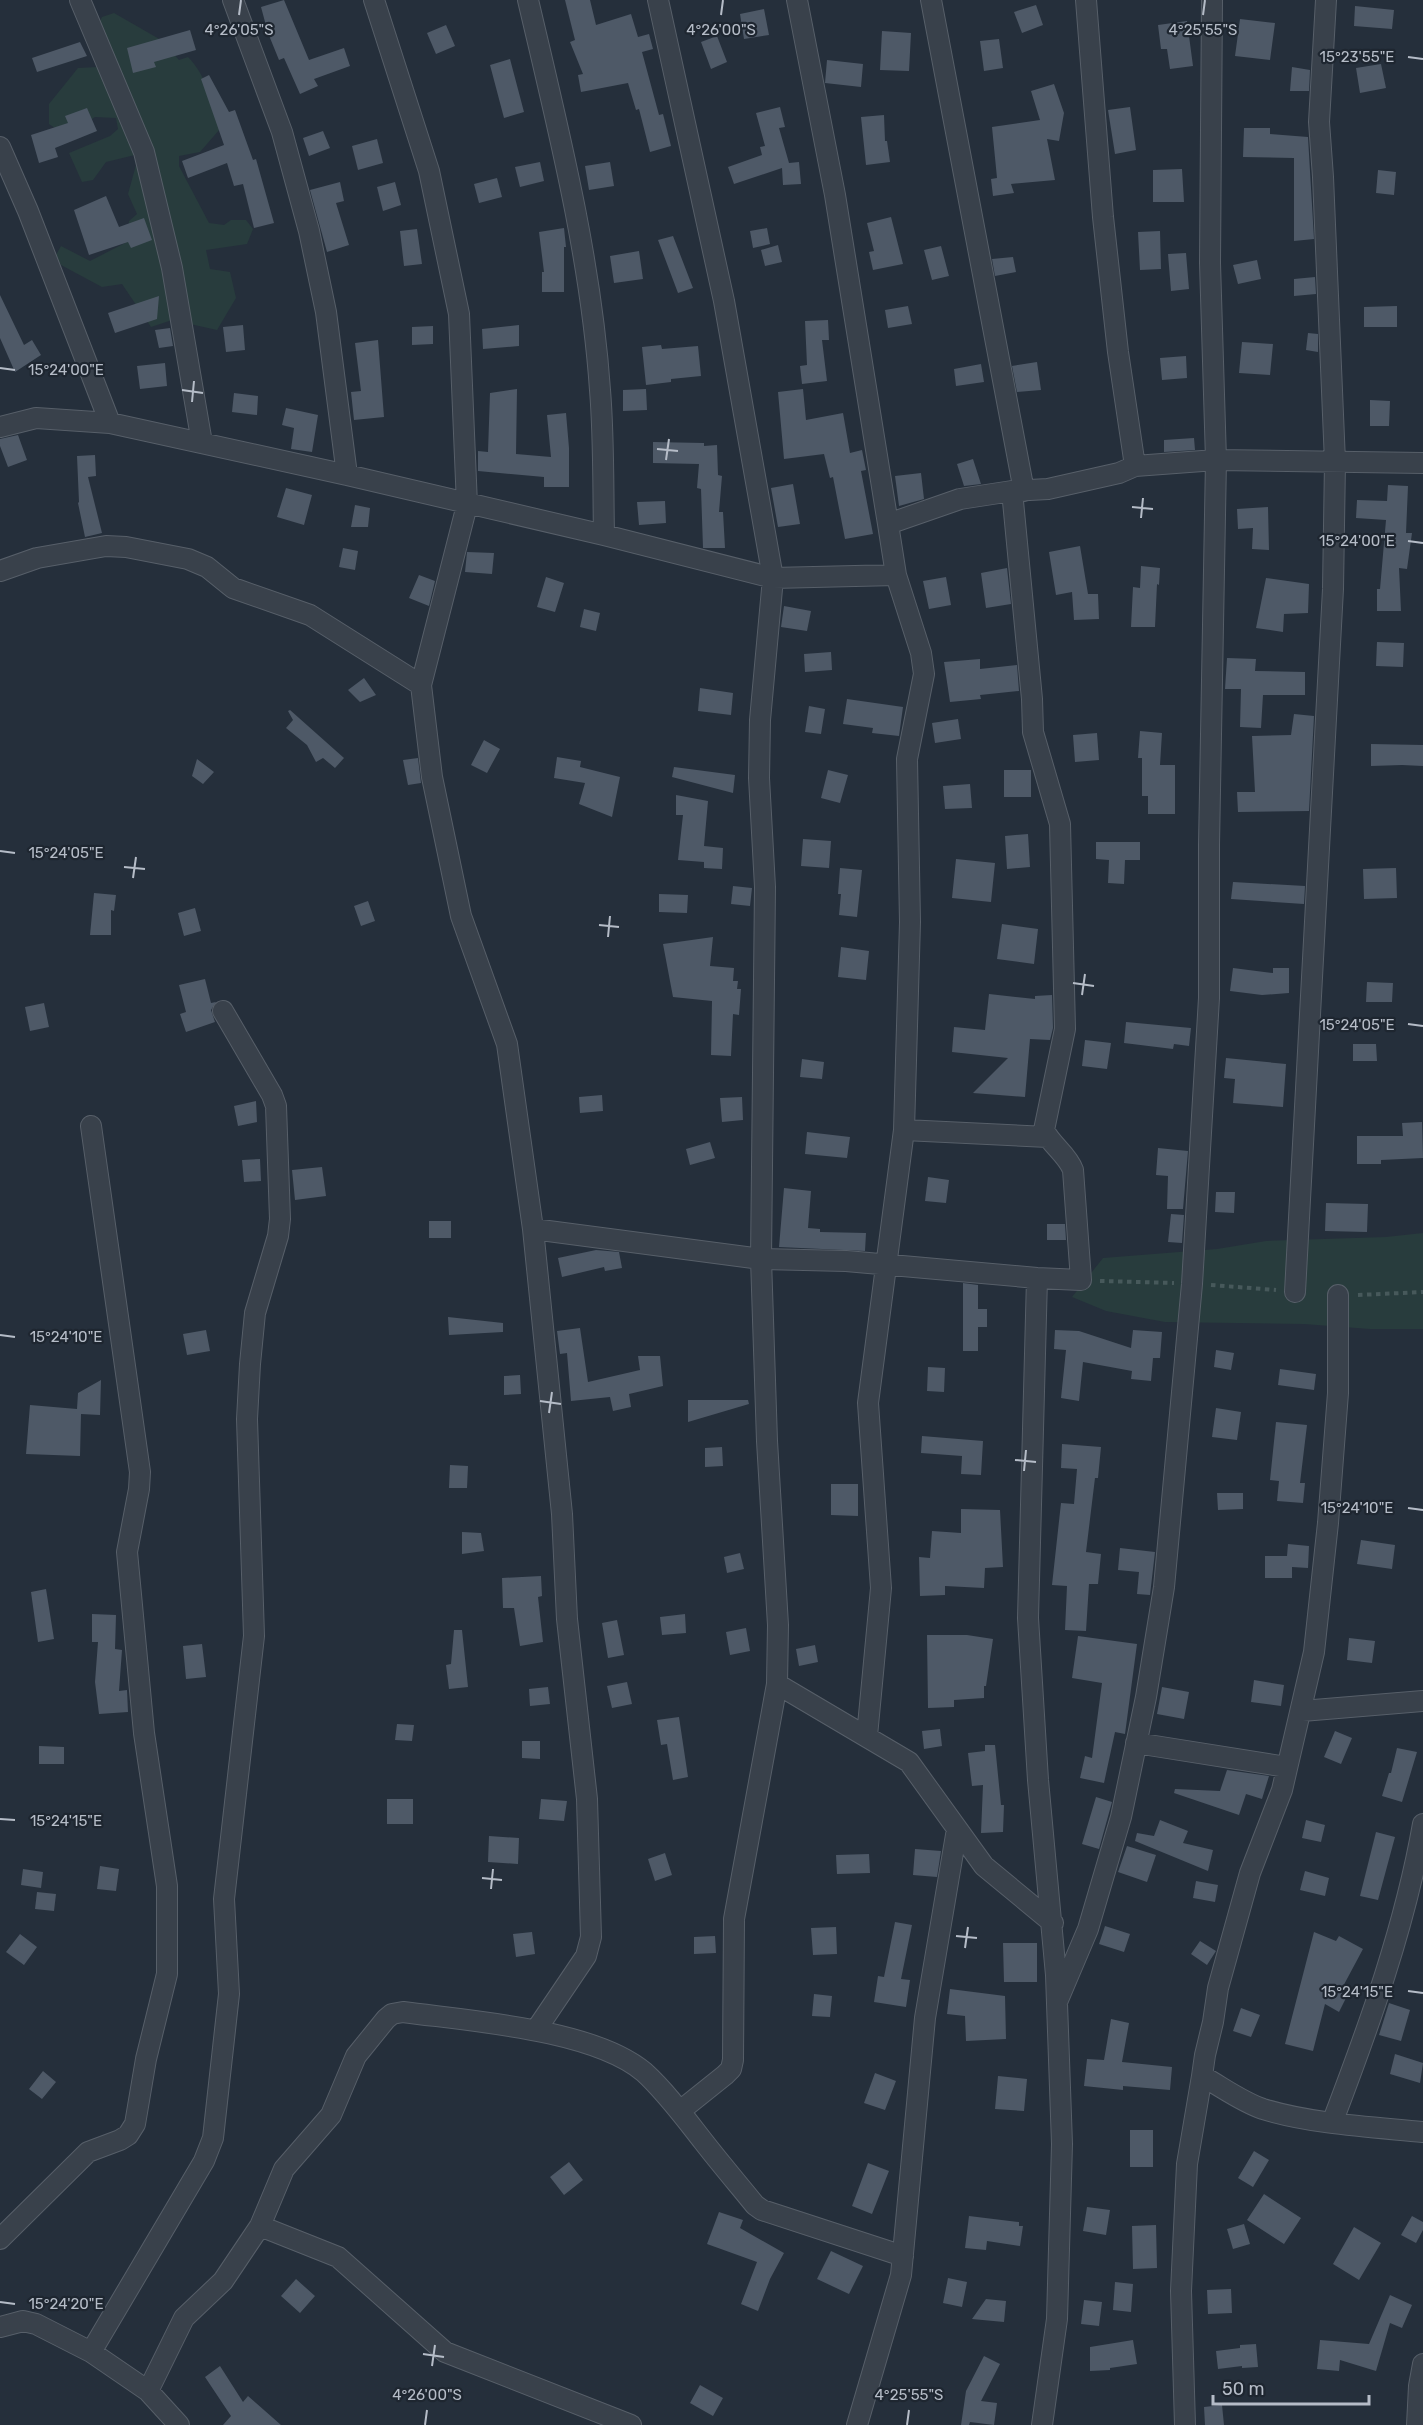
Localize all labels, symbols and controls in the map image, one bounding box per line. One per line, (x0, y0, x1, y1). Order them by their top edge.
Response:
text: 4°26'05"S (204, 21, 274, 39)
text: 4°26'00"S (686, 21, 756, 39)
text: 4°25'55"S (1169, 21, 1237, 39)
text: 15°23'55"E (1320, 48, 1394, 66)
text: 15°24'00"E (28, 361, 104, 379)
text: 15°24'00"E (1319, 532, 1395, 550)
text: 15°24'05"E (28, 844, 104, 862)
text: 15°24'05"E (1319, 1016, 1395, 1034)
text: 15°24'10"E (30, 1328, 102, 1346)
text: 15°24'10"E (1321, 1499, 1393, 1517)
text: 15°24'15"E (30, 1812, 102, 1830)
text: 15°24'15"E (1321, 1983, 1393, 2001)
text: 15°24'20"E (28, 2295, 104, 2313)
scale bar (1213, 2368, 1369, 2406)
text: 50 m (1222, 2378, 1265, 2400)
text: 4°26'00"S (392, 2386, 462, 2404)
text: 4°25'55"S (875, 2386, 943, 2404)

